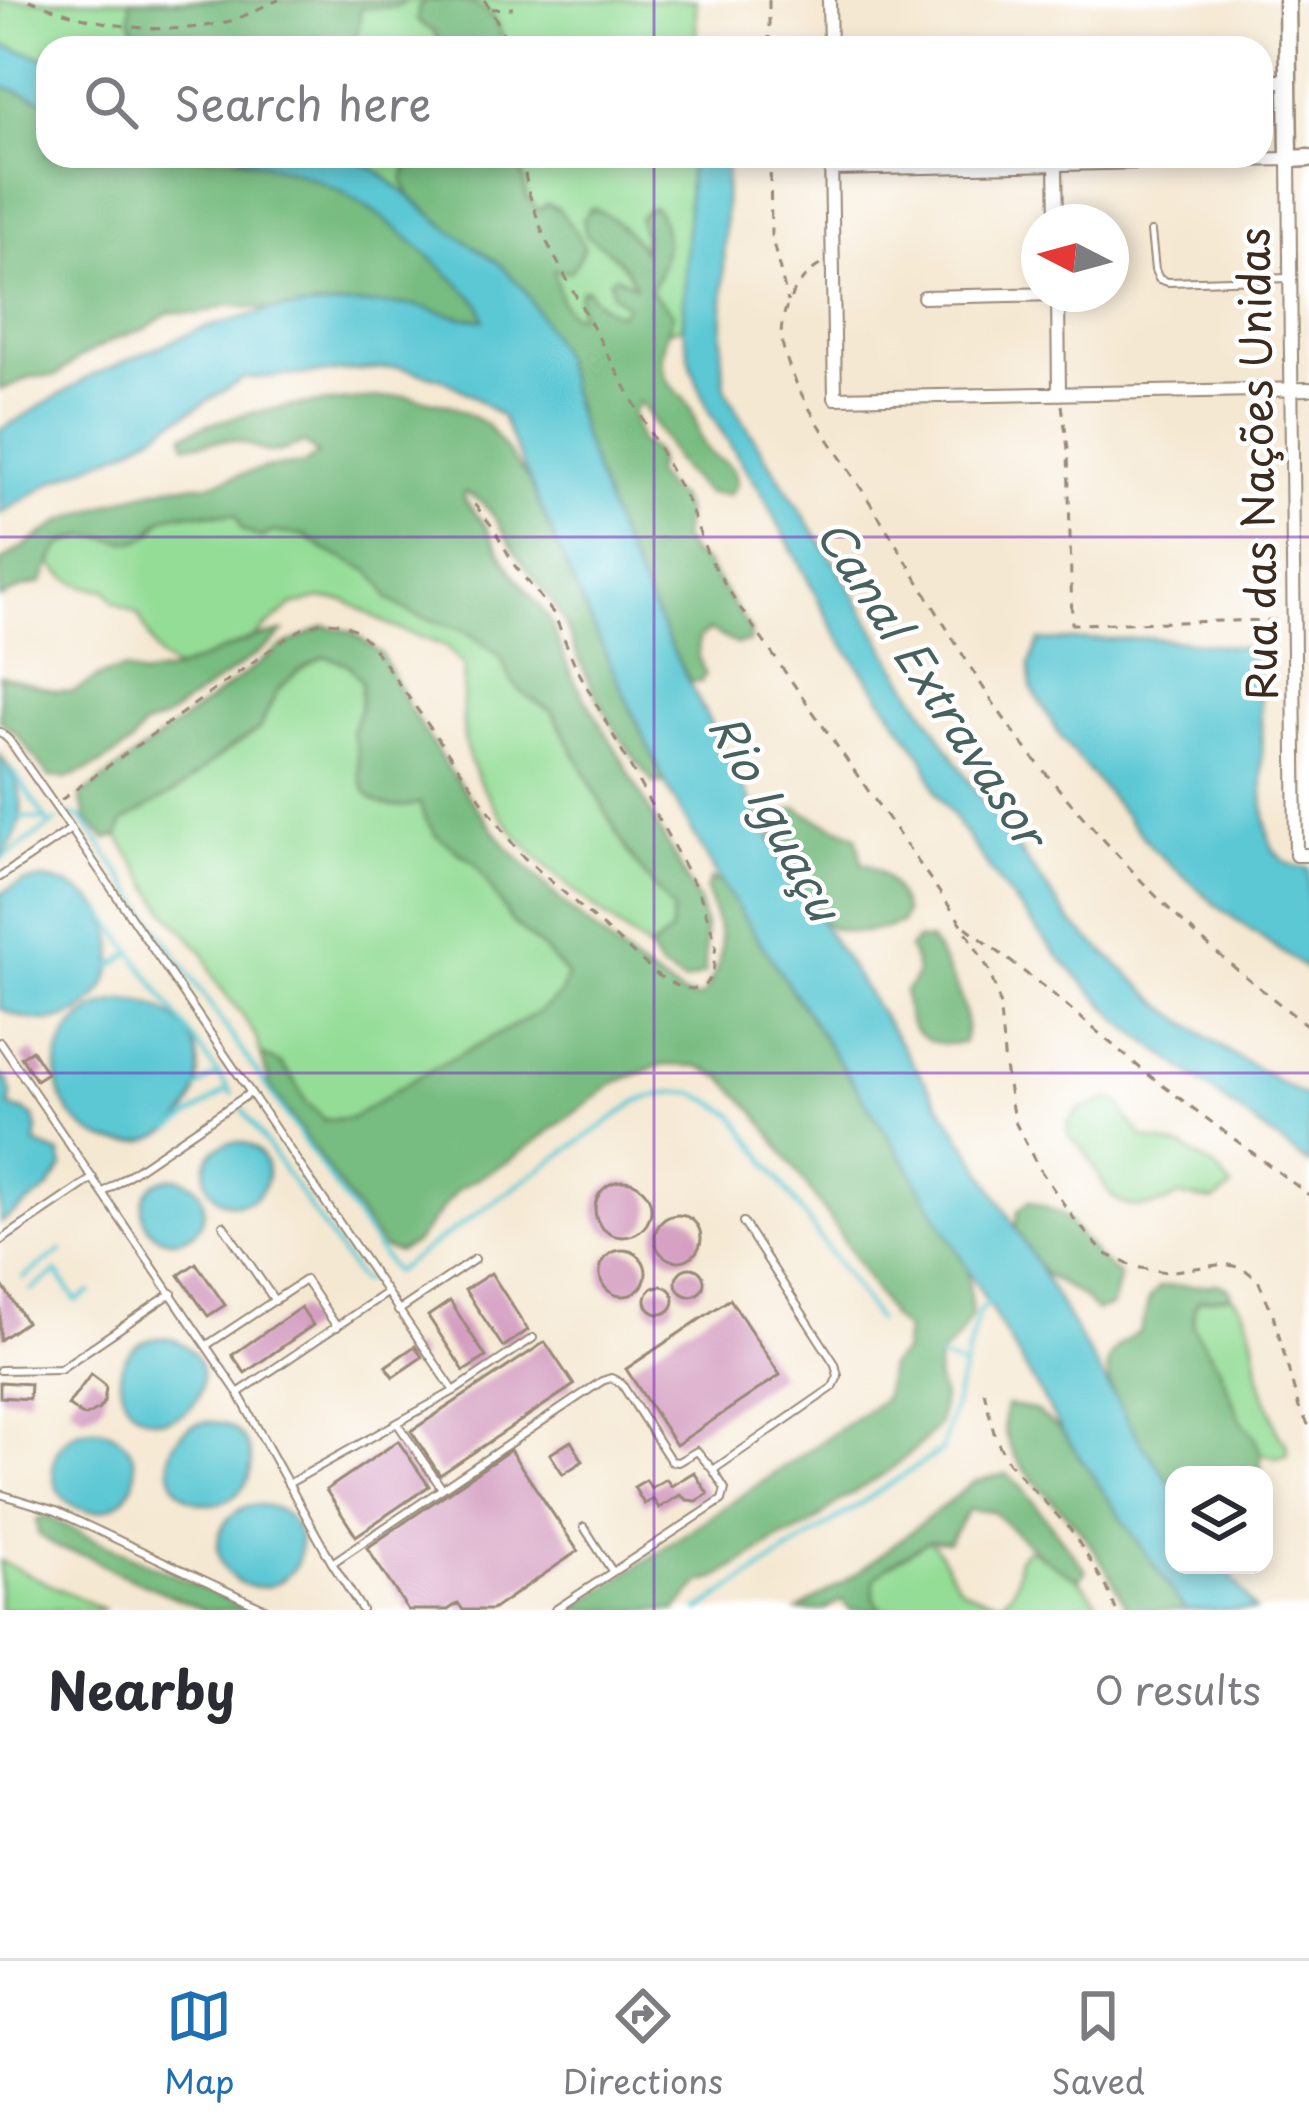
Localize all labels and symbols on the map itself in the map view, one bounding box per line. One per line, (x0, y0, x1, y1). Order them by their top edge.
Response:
north arrow (1021, 204, 1129, 312)
street label: Rua das Nações Unidas (1220, 227, 1292, 701)
water label: Canal Extravasor (801, 504, 1068, 865)
water label: Rio Iguaçu (694, 700, 861, 934)

